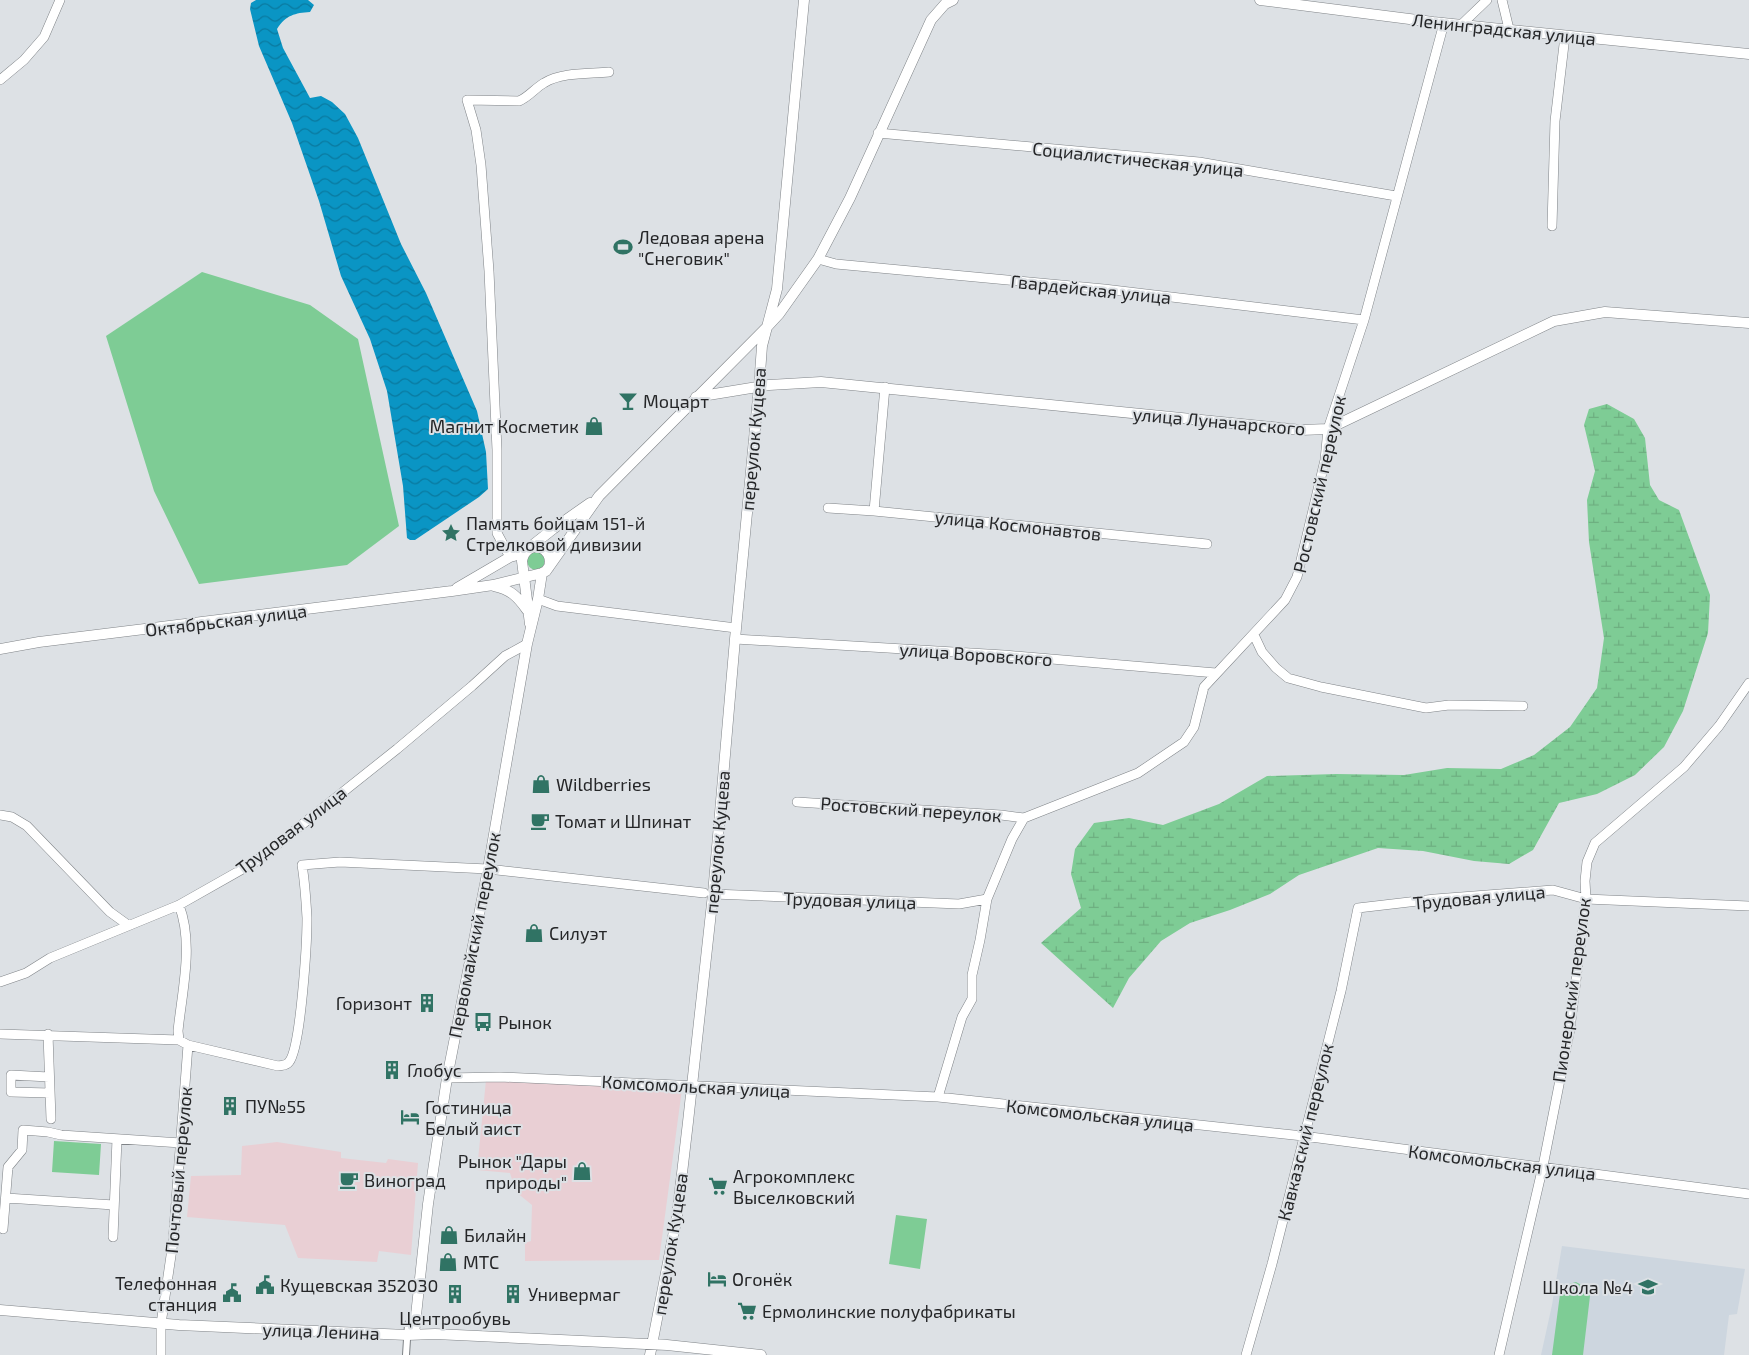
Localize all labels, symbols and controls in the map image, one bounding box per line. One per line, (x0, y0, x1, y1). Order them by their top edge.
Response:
street label: Ленинградская улица (1411, 8, 1597, 50)
street label: Социалистическая улица (1031, 137, 1245, 181)
place label: Ледовая арена "Снеговик" (638, 226, 764, 269)
sports icon: Ледовая арена "Снеговик" (612, 236, 634, 258)
street label: Гвардейская улица (1010, 270, 1172, 308)
street label: переулок Куцева (736, 367, 770, 511)
bar icon: Моцарт (617, 390, 639, 412)
place label: Моцарт (643, 390, 709, 412)
street label: Ростовский переулок (1288, 393, 1350, 575)
street label: улица Луначарского (1132, 402, 1306, 440)
place label: Магнит Косметик (429, 415, 579, 437)
shop icon: Магнит Косметик (583, 415, 605, 437)
street label: улица Космонавтов (934, 505, 1102, 545)
place label: Память бойцам 151-й Стрелковой дивизии (466, 512, 645, 555)
place icon: Память бойцам 151-й Стрелковой дивизии (440, 522, 462, 544)
street label: Октябрьская улица (144, 599, 308, 641)
street label: улица Воровского (899, 638, 1053, 670)
street label: переулок Куцева (700, 770, 734, 914)
shop icon: Wildberries (530, 773, 552, 795)
place label: Wildberries (556, 773, 651, 795)
street label: Трудовая улица (231, 781, 351, 879)
street label: Ростовский переулок (820, 792, 1003, 826)
cafe icon: Томат и Шпинат (529, 810, 551, 832)
place label: Томат и Шпинат (555, 810, 692, 832)
street label: Первомайский переулок (443, 830, 505, 1040)
street label: Трудовая улица (1412, 880, 1546, 914)
street label: Трудовая улица (783, 887, 917, 913)
street label: Пионерский переулок (1547, 896, 1595, 1084)
shop icon: Силуэт (523, 922, 545, 944)
place label: Силуэт (549, 922, 607, 944)
place label: Горизонт (336, 992, 412, 1014)
building icon: Горизонт (416, 992, 438, 1014)
bus stop icon: Рынок (472, 1011, 494, 1033)
place label: Рынок (498, 1011, 552, 1033)
street label: Кавказский переулок (1272, 1041, 1338, 1223)
building icon: Глобус (381, 1059, 403, 1081)
place label: Глобус (407, 1059, 462, 1081)
street label: Комсомольская улица (601, 1070, 791, 1102)
street label: Почтовый переулок (160, 1085, 196, 1254)
street label: Комсомольская улица (1005, 1094, 1195, 1136)
building icon: ПУ№55 (219, 1095, 241, 1117)
place label: ПУ№55 (245, 1095, 306, 1117)
place label: Гостиница Белый аист (425, 1096, 522, 1139)
hotel icon: Гостиница Белый аист (399, 1106, 421, 1128)
street label: Комсомольская улица (1407, 1140, 1597, 1184)
place label: Рынок "Дары природы" (458, 1150, 567, 1193)
shop icon: Рынок "Дары природы" (571, 1160, 593, 1182)
place label: Агрокомплекс Выселковский (733, 1165, 855, 1208)
cafe icon: Виноград (338, 1169, 360, 1191)
place label: Виноград (364, 1169, 446, 1191)
street label: переулок Куцева (648, 1171, 692, 1317)
supermarket icon: Агрокомплекс Выселковский (707, 1175, 729, 1197)
shop icon: Билайн (438, 1224, 460, 1246)
place label: Билайн (464, 1224, 526, 1246)
shop icon: МТС (437, 1251, 459, 1273)
place label: МТС (463, 1251, 499, 1273)
hotel icon: Огонёк (706, 1268, 728, 1290)
place label: Огонёк (732, 1268, 793, 1290)
place label: Телефонная станция (115, 1272, 217, 1315)
public building icon: Кущевская 352030 (254, 1274, 276, 1296)
place label: Кущевская 352030 (280, 1274, 438, 1296)
place label: Школа №4 (1542, 1276, 1633, 1298)
school or university icon: Школа №4 (1637, 1276, 1659, 1298)
public building icon: Телефонная станция (221, 1282, 243, 1304)
building icon: Центрообувь (444, 1283, 466, 1305)
building icon: Универмаг (502, 1283, 524, 1305)
place label: Универмаг (528, 1283, 621, 1305)
supermarket icon: Ермолинские полуфабрикаты (736, 1300, 758, 1322)
place label: Ермолинские полуфабрикаты (762, 1300, 1016, 1322)
place label: Центрообувь (399, 1307, 511, 1329)
street label: улица Ленина (262, 1318, 380, 1344)

